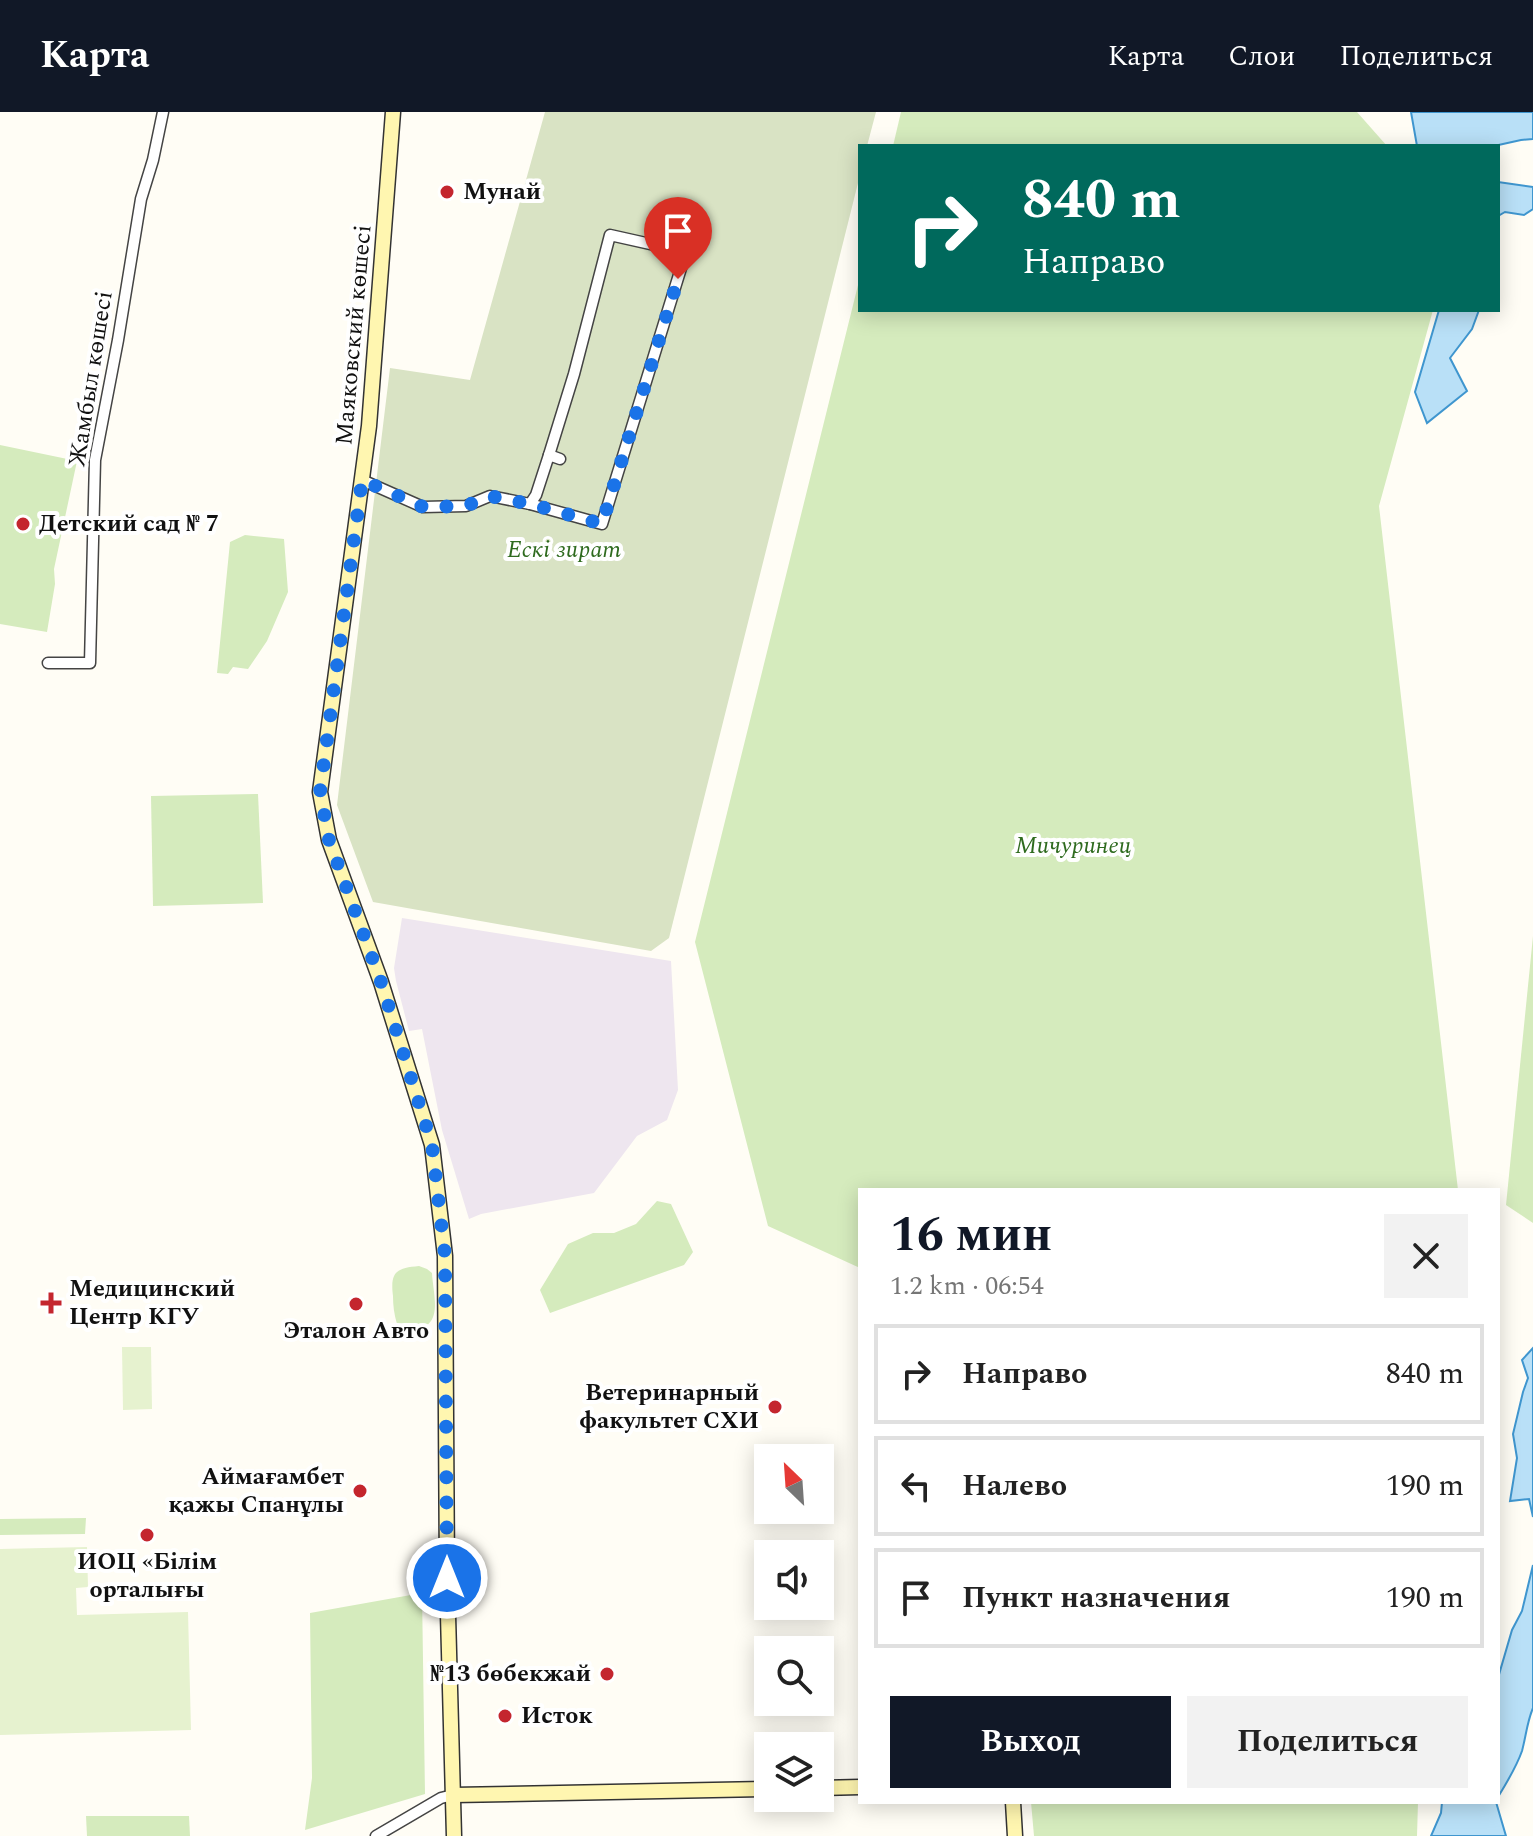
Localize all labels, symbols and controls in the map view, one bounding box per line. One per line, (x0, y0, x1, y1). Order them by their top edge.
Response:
text: Карта (40, 27, 150, 85)
text: Карта (1108, 35, 1184, 78)
text: Слои (1228, 35, 1295, 78)
text: Поделиться (1339, 35, 1493, 78)
text: 840 m (1022, 158, 1181, 243)
place label: Мунай (463, 174, 541, 210)
icon: right (890, 176, 994, 280)
marker: Мунай (438, 183, 456, 201)
pin (644, 197, 712, 279)
icon: arrive (656, 209, 700, 253)
street label: Маяковский көшесі (326, 223, 382, 447)
text: Направо (1022, 235, 1165, 290)
street label: Жамбыл көшесі (59, 288, 123, 470)
place label: Детский сад № 7 (39, 506, 219, 542)
marker: Детский сад № 7 (14, 515, 32, 533)
park label: Ескі зират (507, 532, 622, 568)
park label: Мичуринец (1015, 828, 1132, 864)
text: 16 мин (890, 1199, 1052, 1272)
button: close (1384, 1214, 1468, 1298)
text: 1.2 km · 06:54 (890, 1266, 1044, 1306)
place label: Медицинский Центр КГУ (69, 1271, 235, 1335)
marker: Медицинский Центр КГУ (40, 1292, 62, 1314)
marker: Эталон Авто (347, 1295, 365, 1313)
place label: Эталон Авто (283, 1313, 429, 1349)
text: Направо (962, 1351, 1087, 1397)
text: 840 m (1386, 1351, 1464, 1397)
icon: right (894, 1352, 938, 1396)
place label: Ветеринарный факультет СХИ (579, 1375, 759, 1439)
marker: Ветеринарный факультет СХИ (766, 1398, 784, 1416)
north arrow (754, 1444, 834, 1524)
map controls (754, 1444, 834, 1812)
place label: Аймағамбет қажы Спанұлы (168, 1459, 344, 1523)
text: Налево (962, 1463, 1067, 1509)
text: 190 m (1386, 1463, 1464, 1509)
icon: left (894, 1464, 938, 1508)
marker: Аймағамбет қажы Спанұлы (351, 1482, 369, 1500)
marker: ИОЦ «Білім орталығы (138, 1526, 156, 1544)
position arrow (405, 1536, 489, 1620)
button: sound (754, 1540, 834, 1620)
place label: ИОЦ «Білім орталығы (77, 1544, 217, 1608)
text: Пункт назначения (962, 1575, 1230, 1621)
text: 190 m (1386, 1575, 1464, 1621)
icon: arrive (894, 1576, 938, 1620)
button: search (754, 1636, 834, 1716)
place label: №13 бөбекжай (430, 1656, 591, 1692)
marker: №13 бөбекжай (598, 1665, 616, 1683)
button: Выход (890, 1696, 1171, 1788)
button: Поделиться (1187, 1696, 1468, 1788)
place label: Исток (521, 1698, 593, 1734)
marker: Исток (496, 1707, 514, 1725)
button: layers (754, 1732, 834, 1812)

